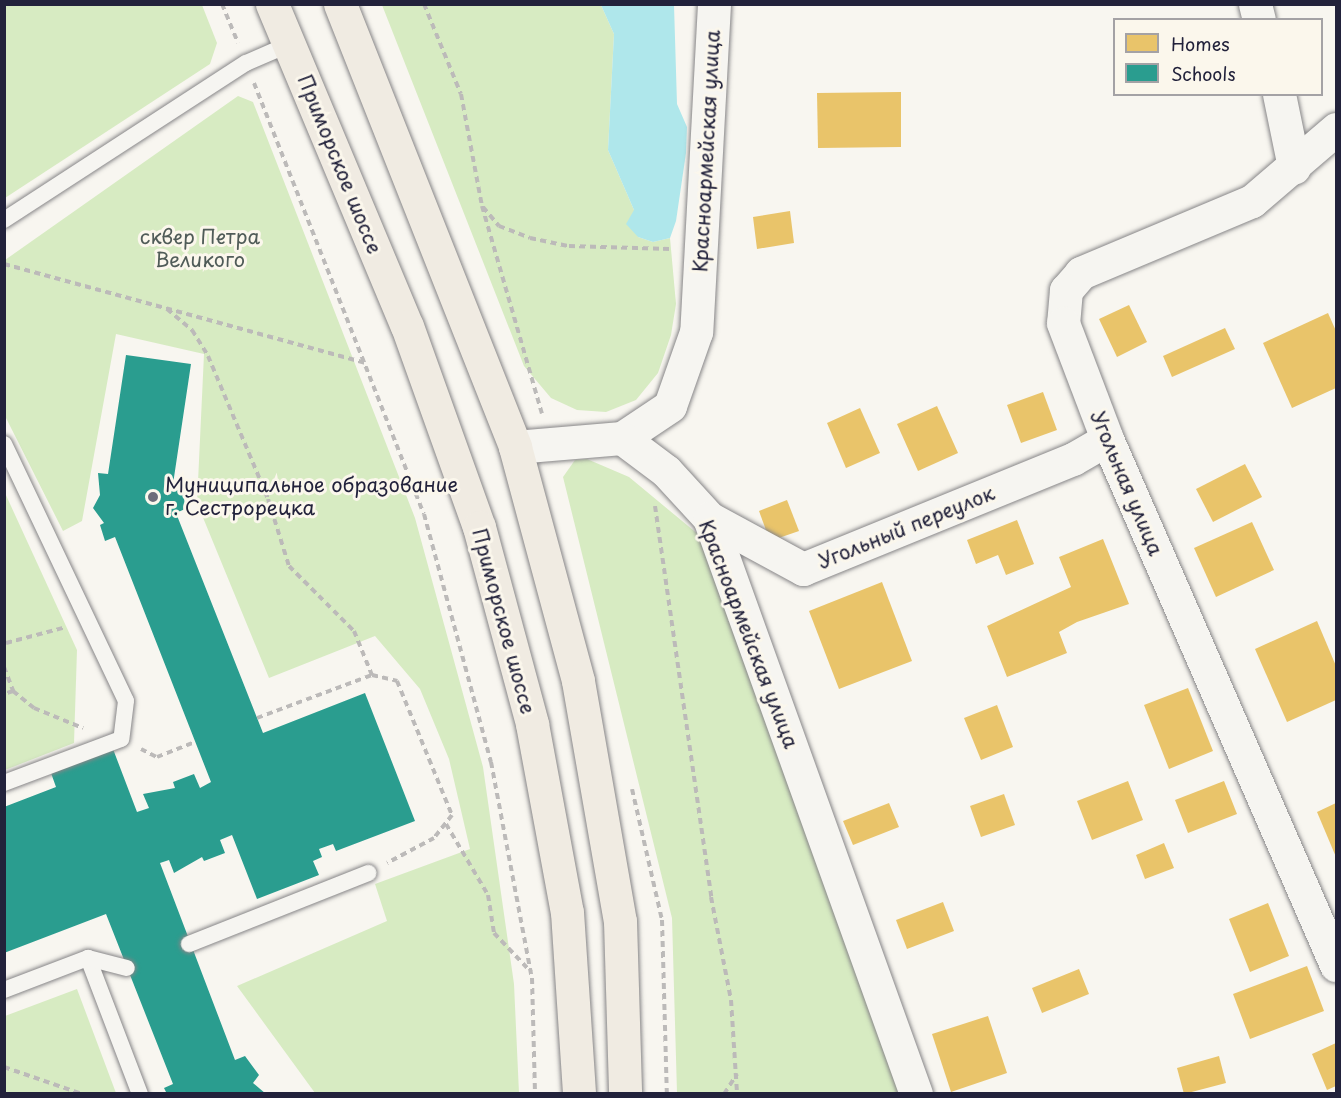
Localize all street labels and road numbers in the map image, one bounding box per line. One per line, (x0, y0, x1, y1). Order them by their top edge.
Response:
street label: Красноармейская улица (688, 29, 724, 273)
street label: Приморское шоссе (293, 71, 387, 257)
street label: Угольная улица (1085, 406, 1169, 560)
street label: Угольный переулок (814, 481, 998, 573)
street label: Красноармейская улица (694, 516, 804, 752)
street label: Приморское шоссе (468, 526, 540, 716)

